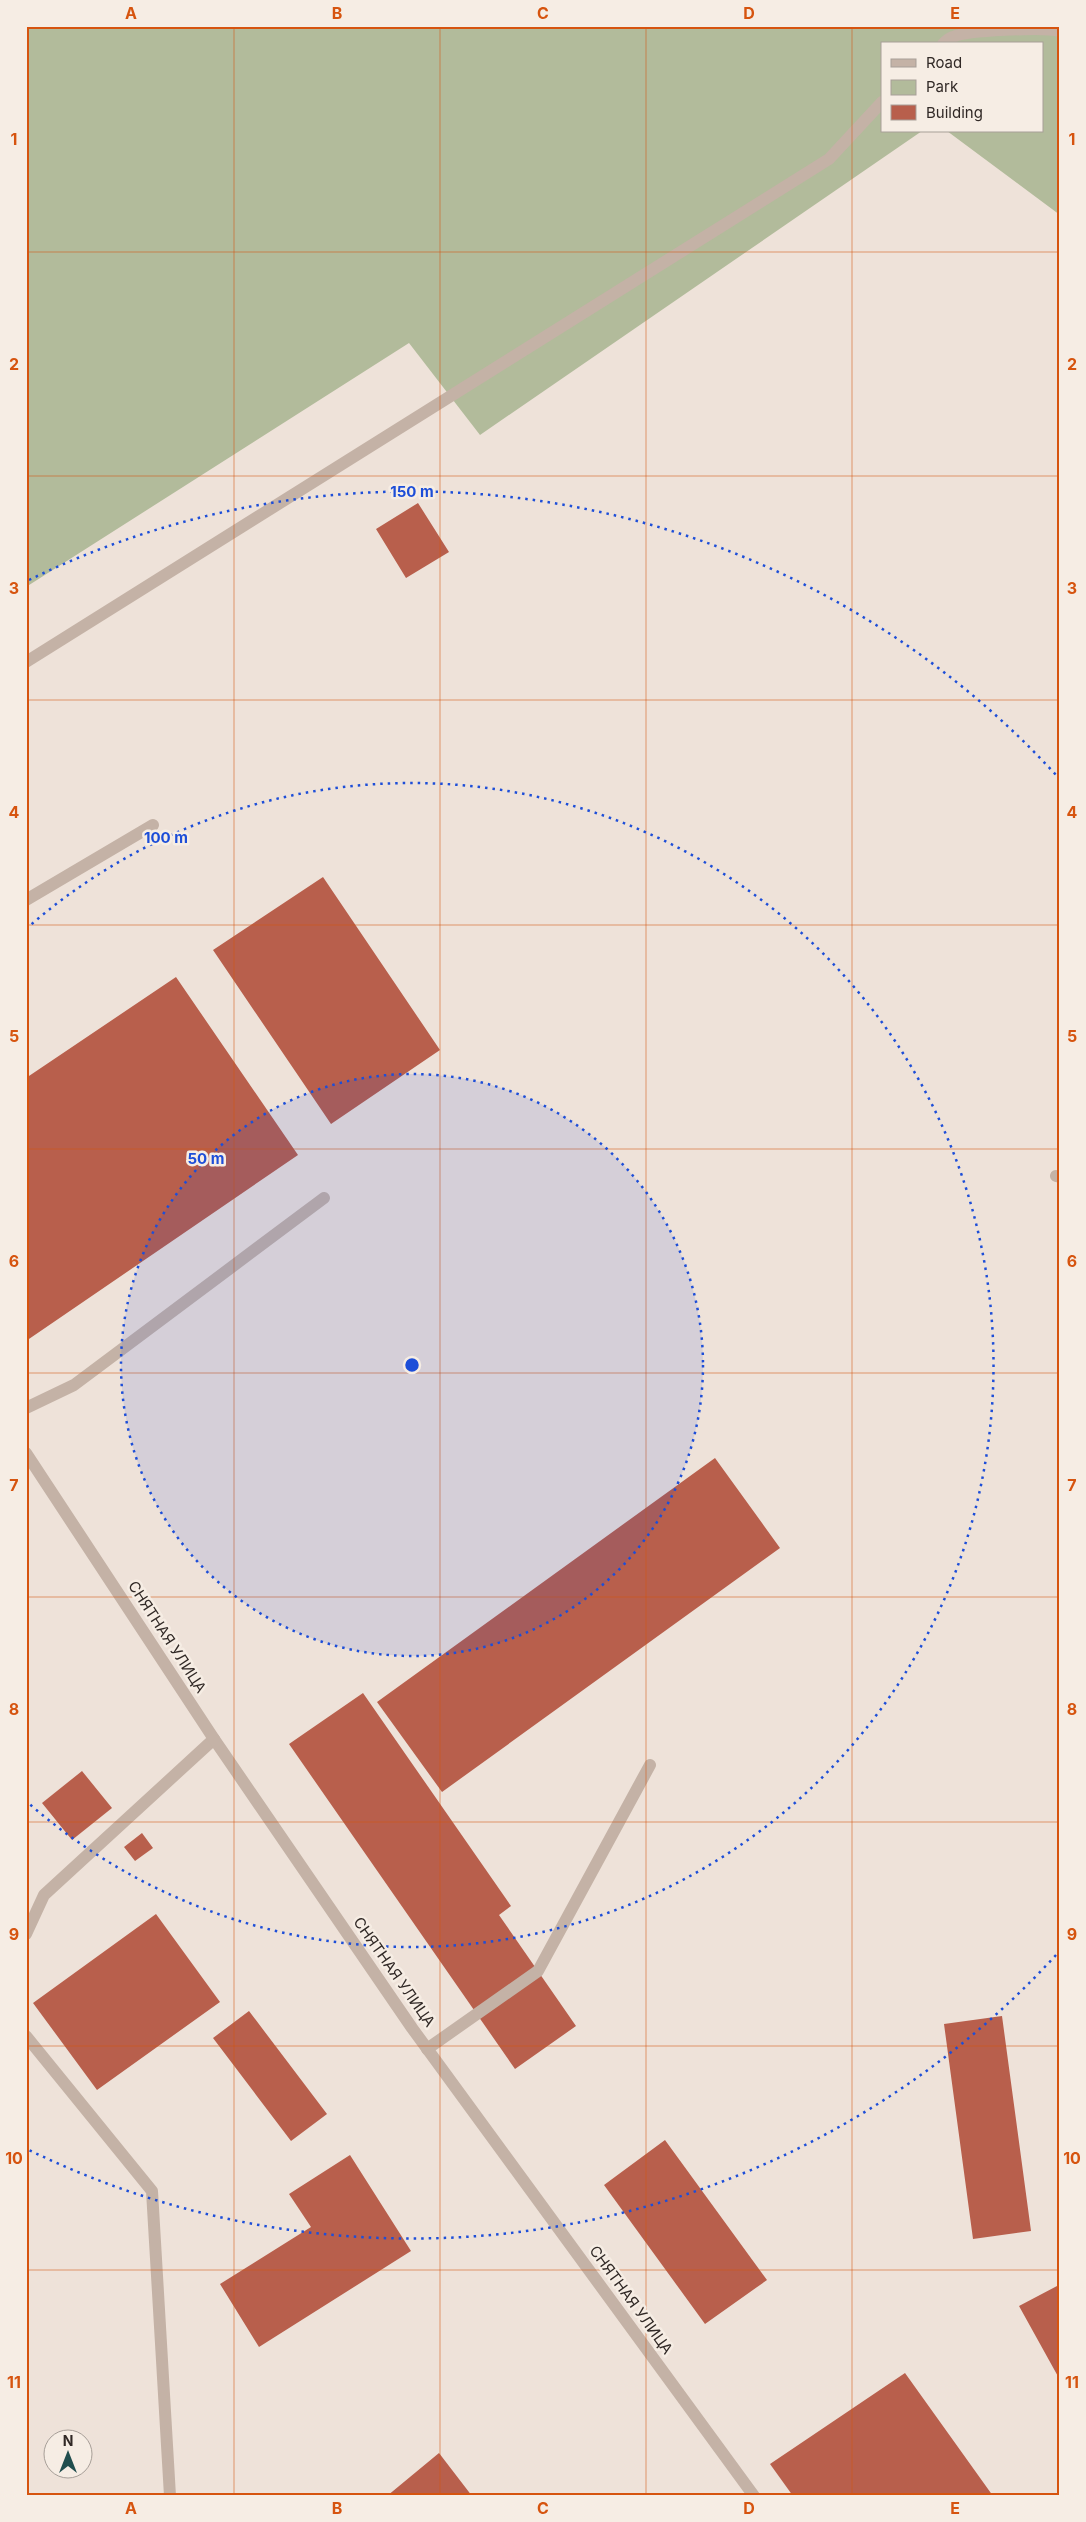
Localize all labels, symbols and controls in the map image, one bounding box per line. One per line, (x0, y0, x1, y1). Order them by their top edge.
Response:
text: A (125, 3, 137, 23)
text: B (332, 3, 342, 23)
text: C (537, 3, 549, 23)
text: D (743, 3, 755, 23)
text: E (950, 3, 960, 23)
legend (881, 42, 1044, 132)
text: Road (926, 53, 962, 72)
text: Park (926, 77, 959, 96)
text: Building (926, 103, 983, 122)
text: 1 (11, 129, 17, 149)
text: 1 (1069, 129, 1075, 149)
text: 2 (9, 354, 19, 374)
text: 2 (1067, 354, 1077, 374)
text: 150 m (390, 482, 434, 501)
text: 3 (9, 578, 19, 598)
text: 3 (1067, 578, 1077, 598)
text: 4 (9, 802, 20, 822)
text: 4 (1067, 802, 1078, 822)
text: 100 m (144, 828, 188, 847)
text: 5 (9, 1026, 19, 1046)
text: 5 (1067, 1026, 1077, 1046)
text: 50 m (188, 1149, 224, 1168)
text: 6 (9, 1251, 19, 1271)
text: 6 (1067, 1251, 1077, 1271)
centre of rings (403, 1356, 421, 1374)
text: 7 (9, 1475, 19, 1495)
text: 7 (1067, 1475, 1077, 1495)
street label: СНЯТНАЯ УЛИЦА (124, 1577, 211, 1696)
text: 8 (9, 1699, 19, 1719)
text: 8 (1067, 1699, 1077, 1719)
street label: СНЯТНАЯ УЛИЦА (349, 1913, 439, 2030)
text: 9 (9, 1924, 19, 1944)
text: 9 (1067, 1924, 1077, 1944)
text: 10 (5, 2148, 23, 2168)
text: 10 (1063, 2148, 1081, 2168)
street label: СНЯТНАЯ УЛИЦА (586, 2242, 677, 2358)
text: 11 (7, 2372, 21, 2392)
text: 11 (1065, 2372, 1079, 2392)
north arrow (42, 2430, 92, 2480)
text: N (63, 2432, 73, 2449)
text: A (125, 2498, 137, 2518)
text: B (332, 2498, 342, 2518)
text: C (537, 2498, 549, 2518)
text: D (743, 2498, 755, 2518)
text: E (950, 2498, 960, 2518)

